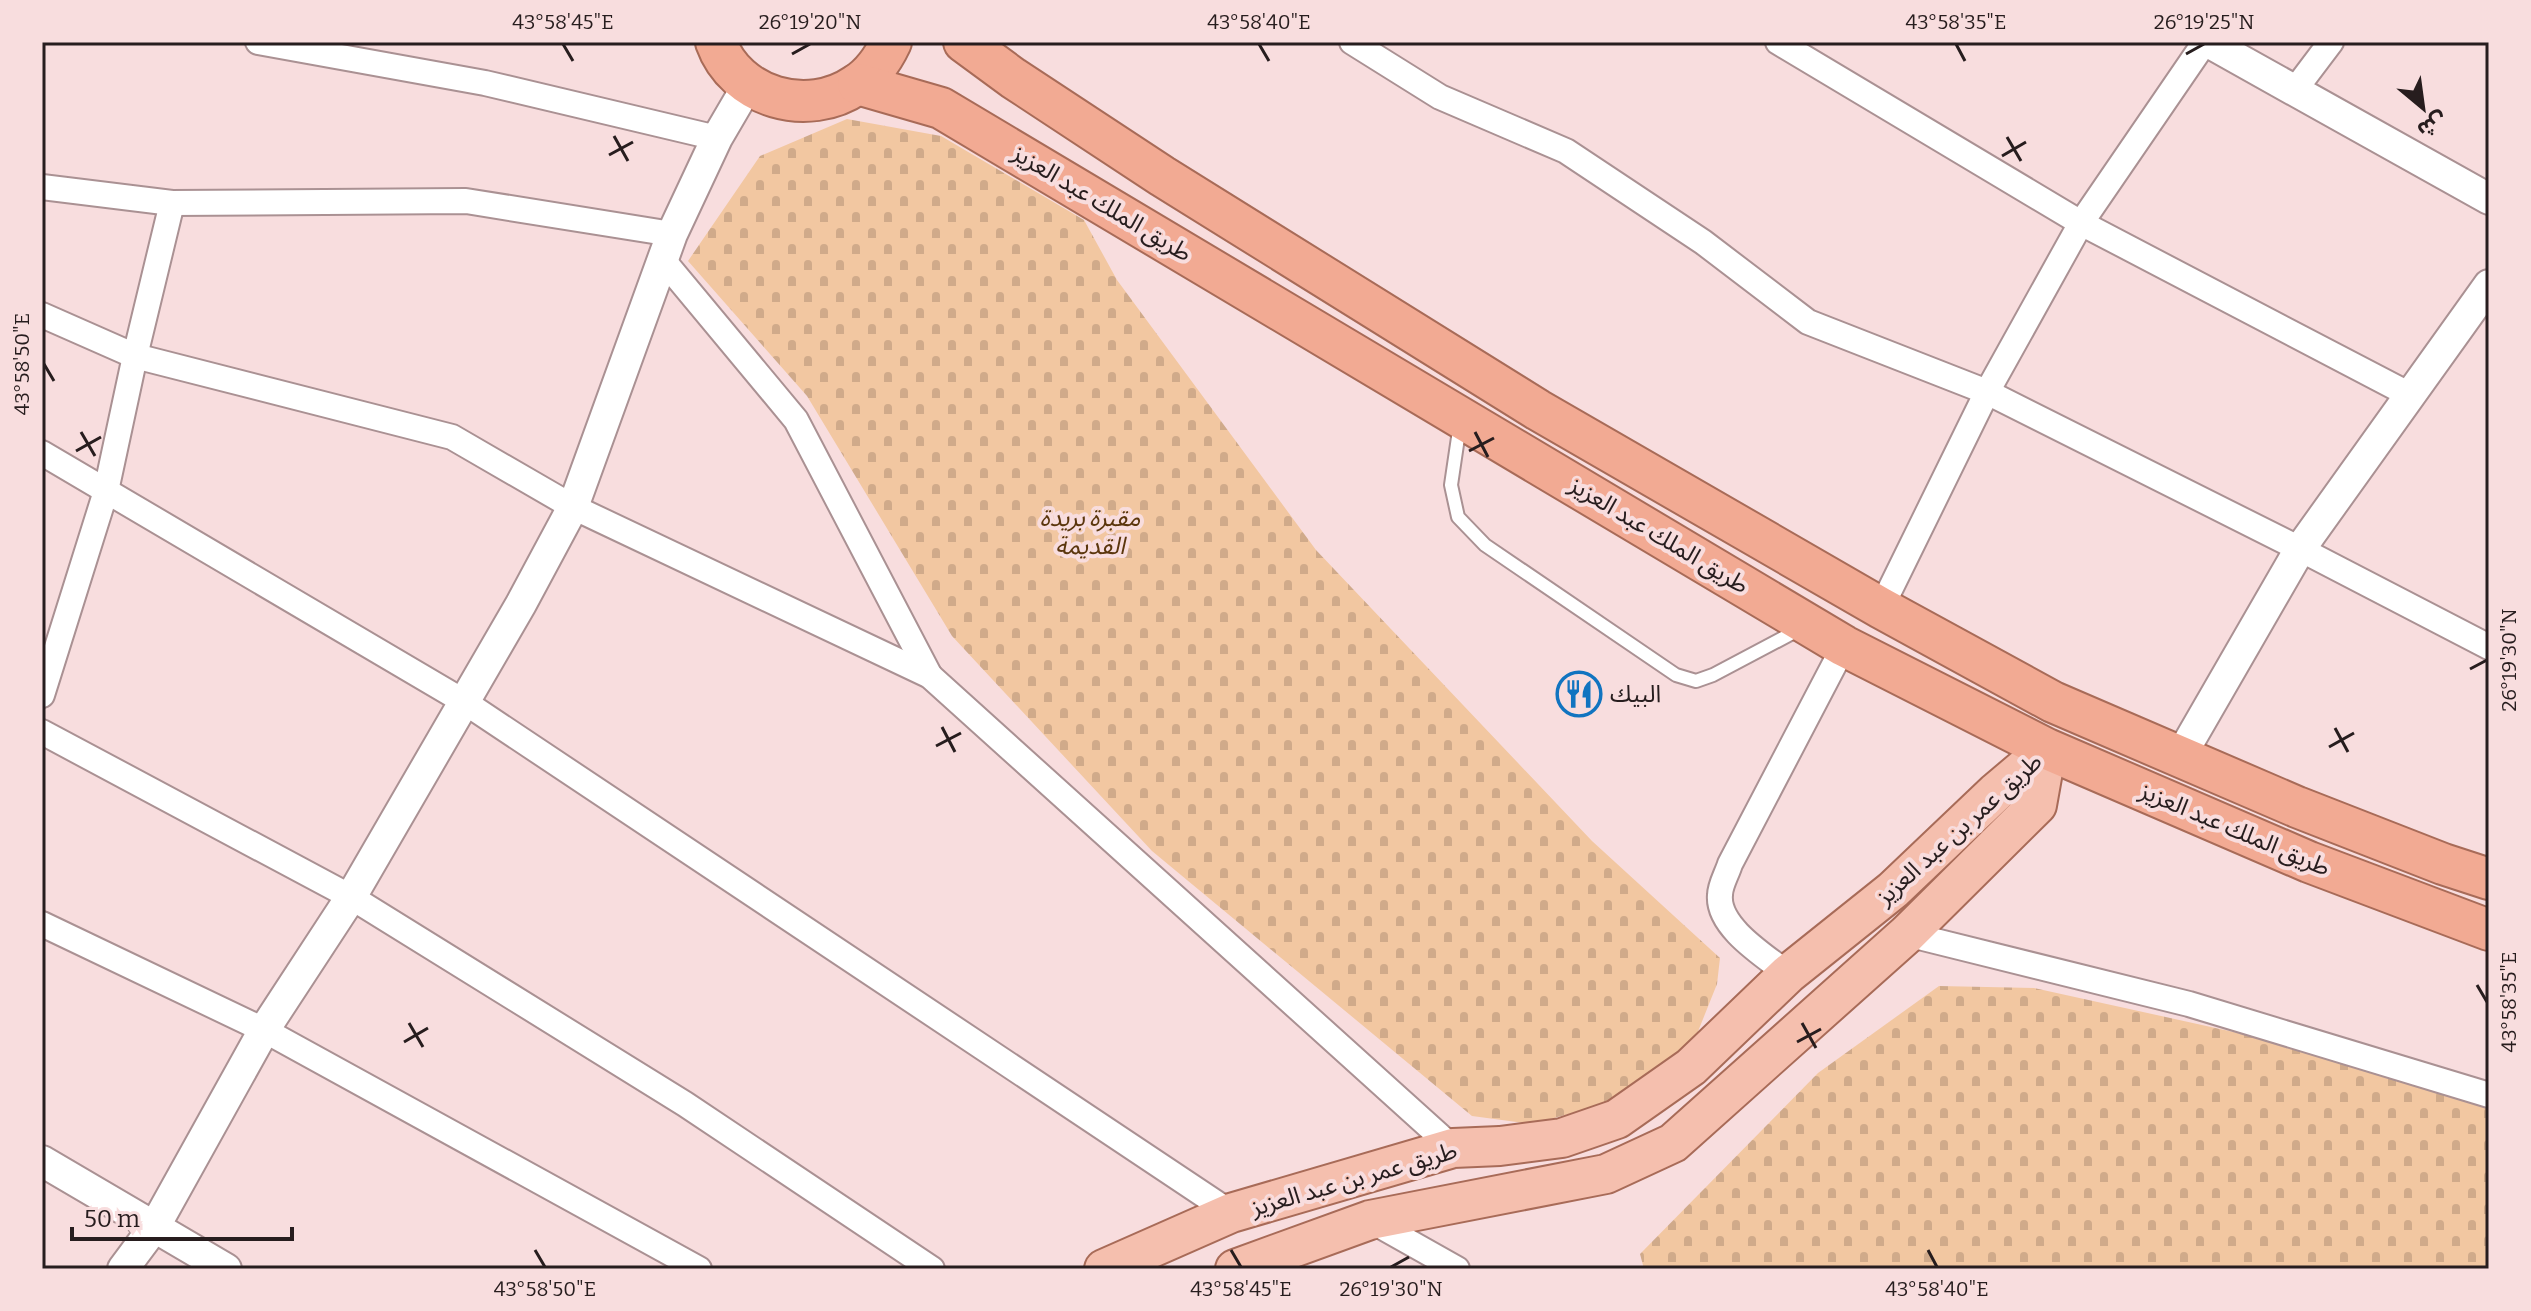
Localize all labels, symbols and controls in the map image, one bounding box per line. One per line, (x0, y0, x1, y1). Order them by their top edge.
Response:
text: 43°58'45"E (512, 10, 614, 34)
text: 26°19'20"N (759, 10, 861, 34)
text: 43°58'40"E (1207, 10, 1311, 34)
text: 43°58'35"E (1905, 10, 2007, 34)
text: 26°19'25"N (2154, 10, 2254, 34)
north arrow (2383, 68, 2463, 148)
text: ش (2413, 106, 2452, 144)
street label: طريق الملك عبد العزيز (1006, 138, 1197, 268)
text: 43°58'50"E (10, 313, 34, 415)
street label: طريق الملك عبد العزيز (1563, 470, 1754, 600)
park label: مقبرة بريدة القديمة (1040, 504, 1141, 560)
text: 26°19'30"N (2497, 608, 2521, 712)
restaurant icon: البيك (1555, 670, 1603, 718)
place label: البيك (1610, 680, 1661, 708)
street label: طريق عمر بن عبد العزيز (1870, 747, 2048, 912)
street label: طريق الملك عبد العزيز (2134, 776, 2334, 883)
text: 43°58'35"E (2497, 951, 2521, 1053)
street label: طريق عمر بن عبد العزيز (1247, 1136, 1461, 1223)
scale bar (72, 1191, 292, 1241)
text: 50 m (84, 1205, 140, 1233)
text: 43°58'50"E (494, 1277, 596, 1301)
text: 43°58'45"E (1190, 1277, 1292, 1301)
text: 26°19'30"N (1339, 1277, 1443, 1301)
text: 43°58'40"E (1885, 1277, 1989, 1301)

